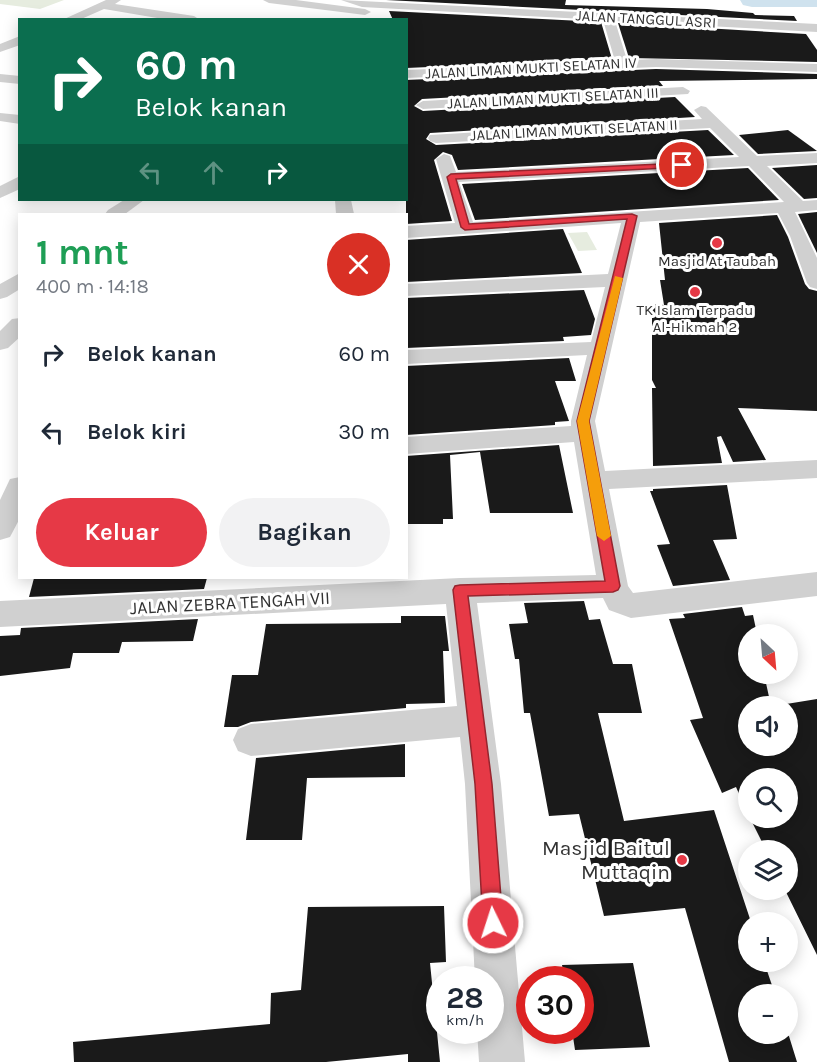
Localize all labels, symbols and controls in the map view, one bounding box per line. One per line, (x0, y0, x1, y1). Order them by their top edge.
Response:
street label: JALAN TANGGUL ASRI (575, 6, 717, 32)
text: 60 m (135, 40, 238, 90)
icon: right (36, 42, 114, 120)
street label: JALAN LIMAN MUKTI SELATAN IV (425, 53, 638, 83)
street label: JALAN LIMAN MUKTI SELATAN III (447, 83, 659, 113)
text: Belok kanan (135, 91, 287, 123)
street label: JALAN LIMAN MUKTI SELATAN II (470, 116, 678, 144)
pin (656, 139, 707, 190)
icon: arrive (665, 148, 698, 181)
icon: left (134, 156, 167, 189)
icon: ahead (197, 156, 230, 189)
icon: right (260, 156, 293, 189)
text: 1 mnt (36, 231, 129, 273)
button: close (327, 233, 390, 296)
marker: Masjid At Taubah (710, 236, 724, 250)
place label: Masjid At Taubah (658, 252, 776, 270)
text: 400 m · 14:18 (36, 275, 149, 298)
marker: TK Islam Terpadu Al-Hikmah 2 (688, 285, 702, 299)
place label: TK Islam Terpadu Al-Hikmah 2 (637, 301, 753, 336)
icon: right (36, 338, 69, 371)
text: Belok kanan (87, 341, 217, 367)
text: 60 m (339, 341, 390, 367)
icon: left (36, 416, 69, 449)
text: Belok kiri (87, 419, 187, 445)
text: 30 m (338, 419, 390, 445)
button: Keluar (36, 498, 207, 567)
button: Bagikan (219, 498, 390, 567)
street label: JALAN ZEBRA TENGAH VII (129, 587, 331, 619)
north arrow (738, 624, 798, 684)
map controls (738, 624, 798, 1044)
button: sound (738, 696, 798, 756)
button: search (738, 768, 798, 828)
place label: Masjid Baitul Muttaqin (542, 836, 670, 884)
button: layers (738, 840, 798, 900)
marker: Masjid Baitul Muttaqin (675, 853, 689, 867)
position arrow (461, 891, 525, 955)
button: + (738, 912, 798, 972)
speed limit sign: 30 (516, 966, 594, 1044)
text: 28 (446, 980, 484, 1016)
button: − (738, 984, 798, 1044)
text: km/h (446, 1011, 484, 1029)

